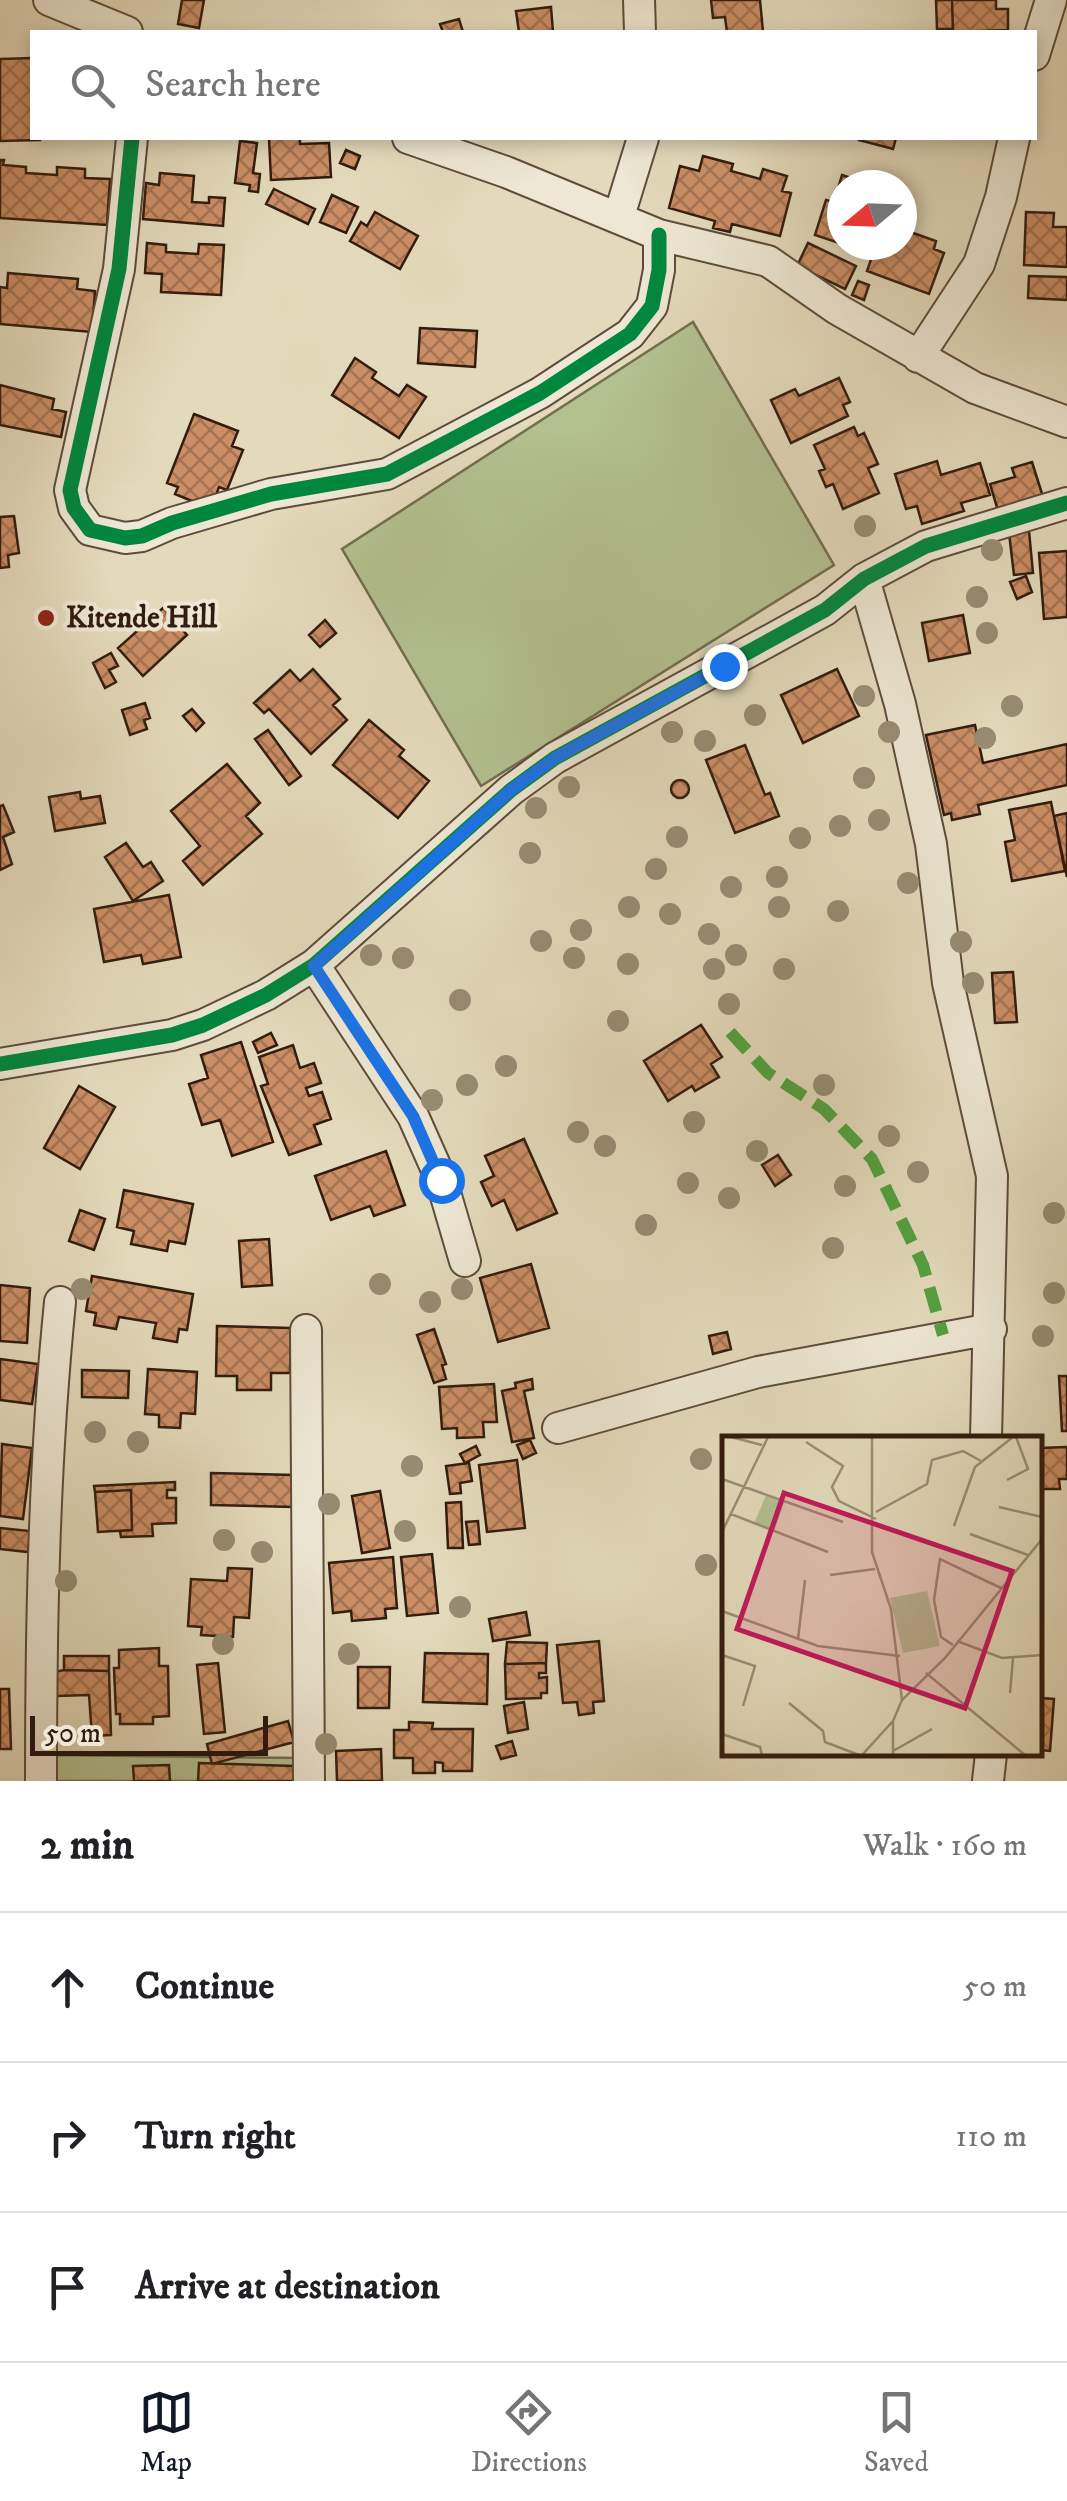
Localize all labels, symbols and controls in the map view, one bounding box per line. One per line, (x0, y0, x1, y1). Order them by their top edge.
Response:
search box (30, 30, 1037, 140)
icon: search (65, 58, 120, 113)
text: Search here (145, 61, 321, 109)
north arrow (827, 170, 917, 260)
place label: Kitende Hill (66, 600, 218, 637)
marker: Kitende Hill (35, 607, 57, 629)
route end (702, 644, 748, 690)
route start (419, 1158, 465, 1204)
inset map (722, 1436, 1042, 1756)
scale bar (30, 1711, 268, 1756)
text: 50 m (45, 1716, 101, 1751)
text: 2 min (40, 1820, 134, 1872)
text: Walk · 160 m (863, 1826, 1027, 1866)
icon: ahead (40, 1960, 95, 2015)
text: Continue (135, 1963, 274, 2011)
text: 50 m (963, 1967, 1027, 2007)
icon: right (40, 2110, 95, 2165)
text: Turn right (135, 2113, 296, 2161)
text: 110 m (955, 2117, 1027, 2157)
icon: arrive (40, 2260, 95, 2315)
text: Arrive at destination (135, 2263, 440, 2311)
tab: Map (139, 2385, 194, 2480)
tab: Directions (471, 2385, 587, 2480)
tab: Saved (864, 2385, 928, 2480)

